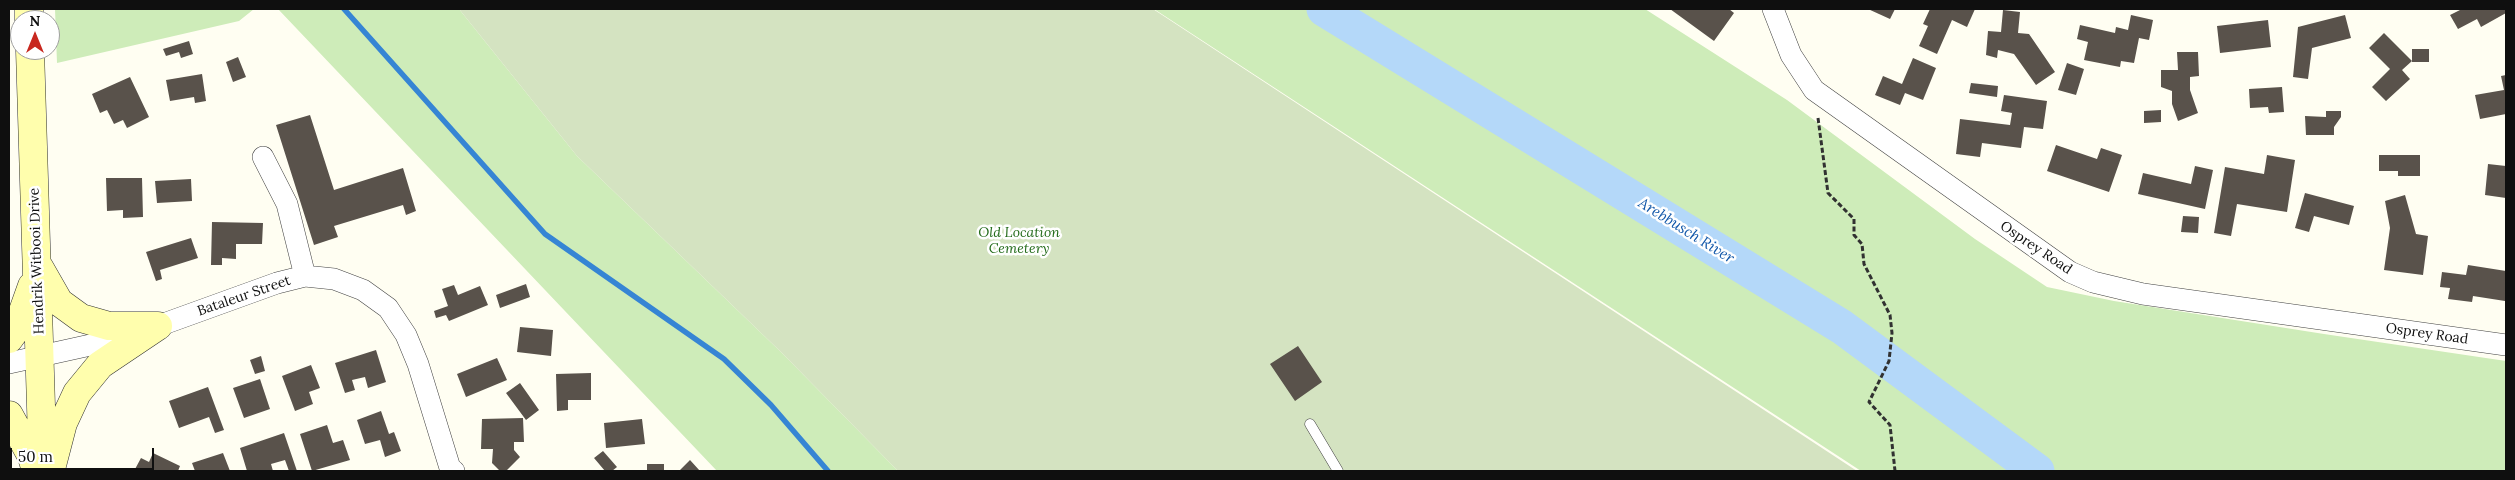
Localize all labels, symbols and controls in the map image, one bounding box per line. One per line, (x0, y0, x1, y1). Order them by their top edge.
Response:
north arrow (10, 10, 60, 60)
text: N (30, 12, 40, 30)
street label: Hendrik Witbooi Drive (26, 187, 48, 335)
water label: Arebbusch River (1635, 194, 1737, 268)
street label: Osprey Road (1997, 218, 2075, 278)
park label: Old Location Cemetery (978, 225, 1060, 258)
street label: Bataleur Street (195, 272, 293, 320)
street label: Osprey Road (2385, 320, 2469, 348)
scale bar (12, 438, 156, 470)
text: 50 m (18, 447, 53, 466)

